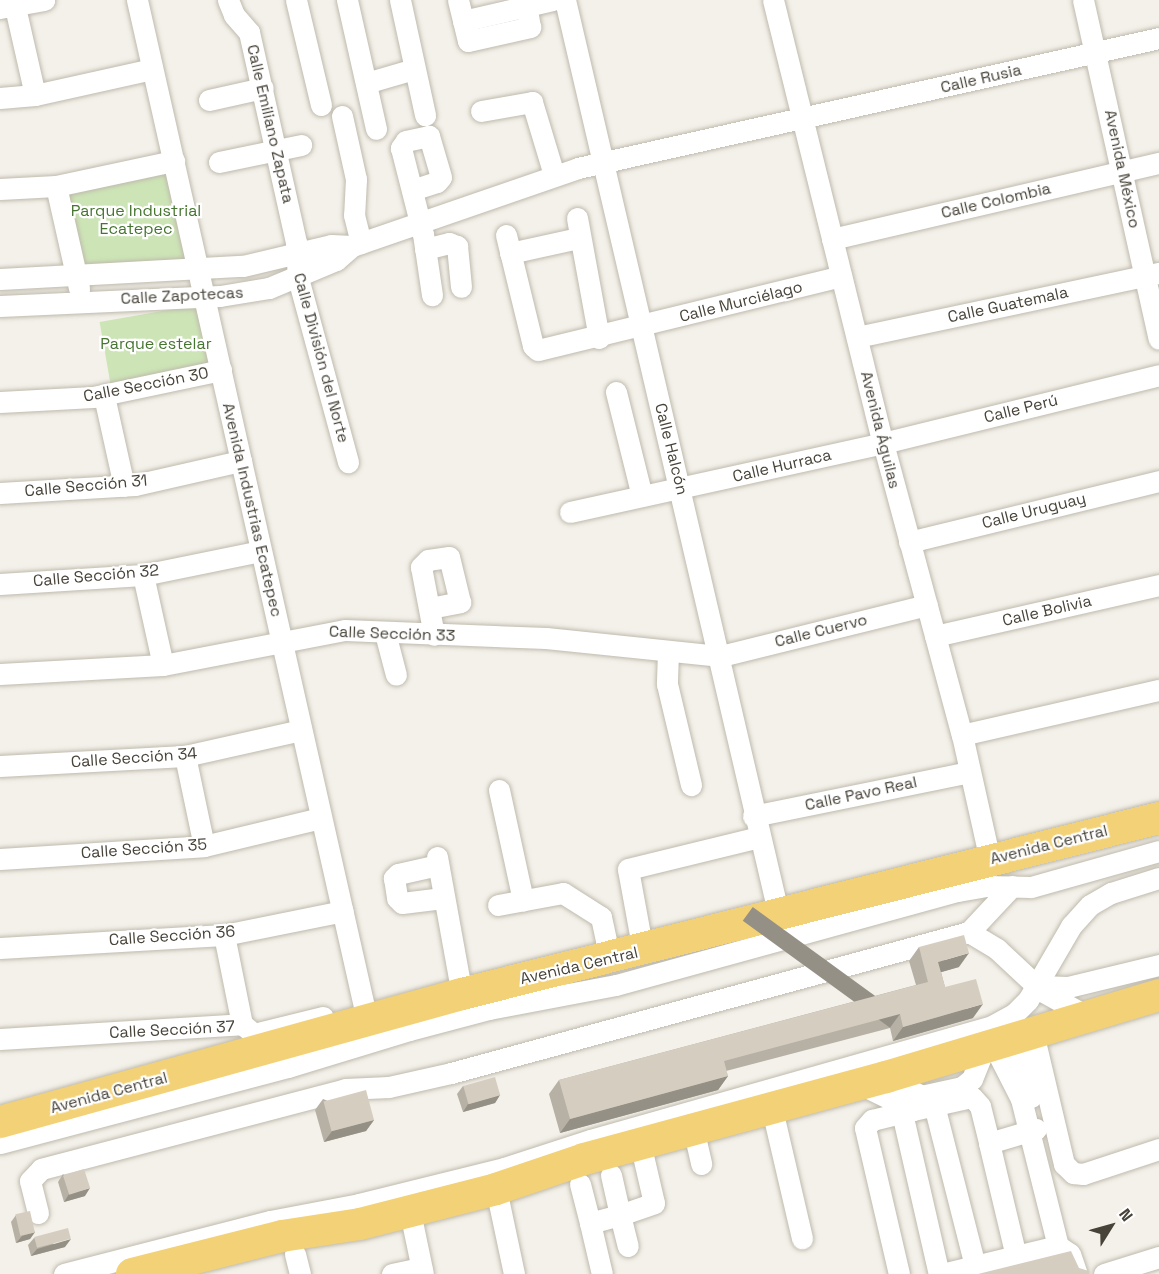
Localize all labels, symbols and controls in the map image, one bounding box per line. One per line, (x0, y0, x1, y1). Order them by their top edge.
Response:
street label: Calle Emiliano Zapata (242, 43, 298, 205)
street label: Calle Rusia (939, 60, 1023, 98)
street label: Avenida México (1100, 108, 1144, 230)
street label: Calle Colombia (939, 179, 1053, 223)
park label: Parque Industrial Ecatepec (71, 201, 201, 239)
street label: Calle División del Norte (289, 271, 353, 445)
street label: Calle Murciélago (677, 277, 805, 327)
street label: Calle Zapotecas (120, 283, 244, 309)
street label: Calle Guatemala (946, 283, 1070, 327)
park label: Parque estelar (100, 334, 212, 354)
street label: Calle Sección 30 (82, 363, 210, 407)
street label: Avenida Águilas (856, 369, 904, 491)
street label: Calle Perú (982, 391, 1060, 427)
street label: Avenida Industrias Ecatepec (218, 401, 286, 619)
street label: Calle Halcón (650, 401, 692, 497)
street label: Calle Hurraca (731, 445, 833, 487)
street label: Calle Sección 31 (24, 471, 148, 501)
street label: Calle Uruguay (980, 489, 1088, 533)
street label: Calle Sección 32 (32, 561, 160, 591)
street label: Calle Bolivia (1001, 591, 1093, 631)
street label: Calle Cuervo (773, 610, 869, 652)
street label: Calle Sección 33 (329, 622, 455, 646)
street label: Calle Sección 34 (70, 744, 198, 772)
street label: Calle Pavo Real (803, 773, 919, 815)
street label: Avenida Central (988, 821, 1110, 869)
street label: Calle Sección 35 (80, 835, 208, 863)
street label: Calle Sección 36 (108, 922, 236, 950)
street label: Avenida Central (518, 943, 640, 989)
street label: Calle Sección 37 (109, 1017, 235, 1043)
street label: Avenida Central (48, 1068, 170, 1118)
north arrow (1081, 1196, 1141, 1256)
text: N (1114, 1204, 1137, 1225)

